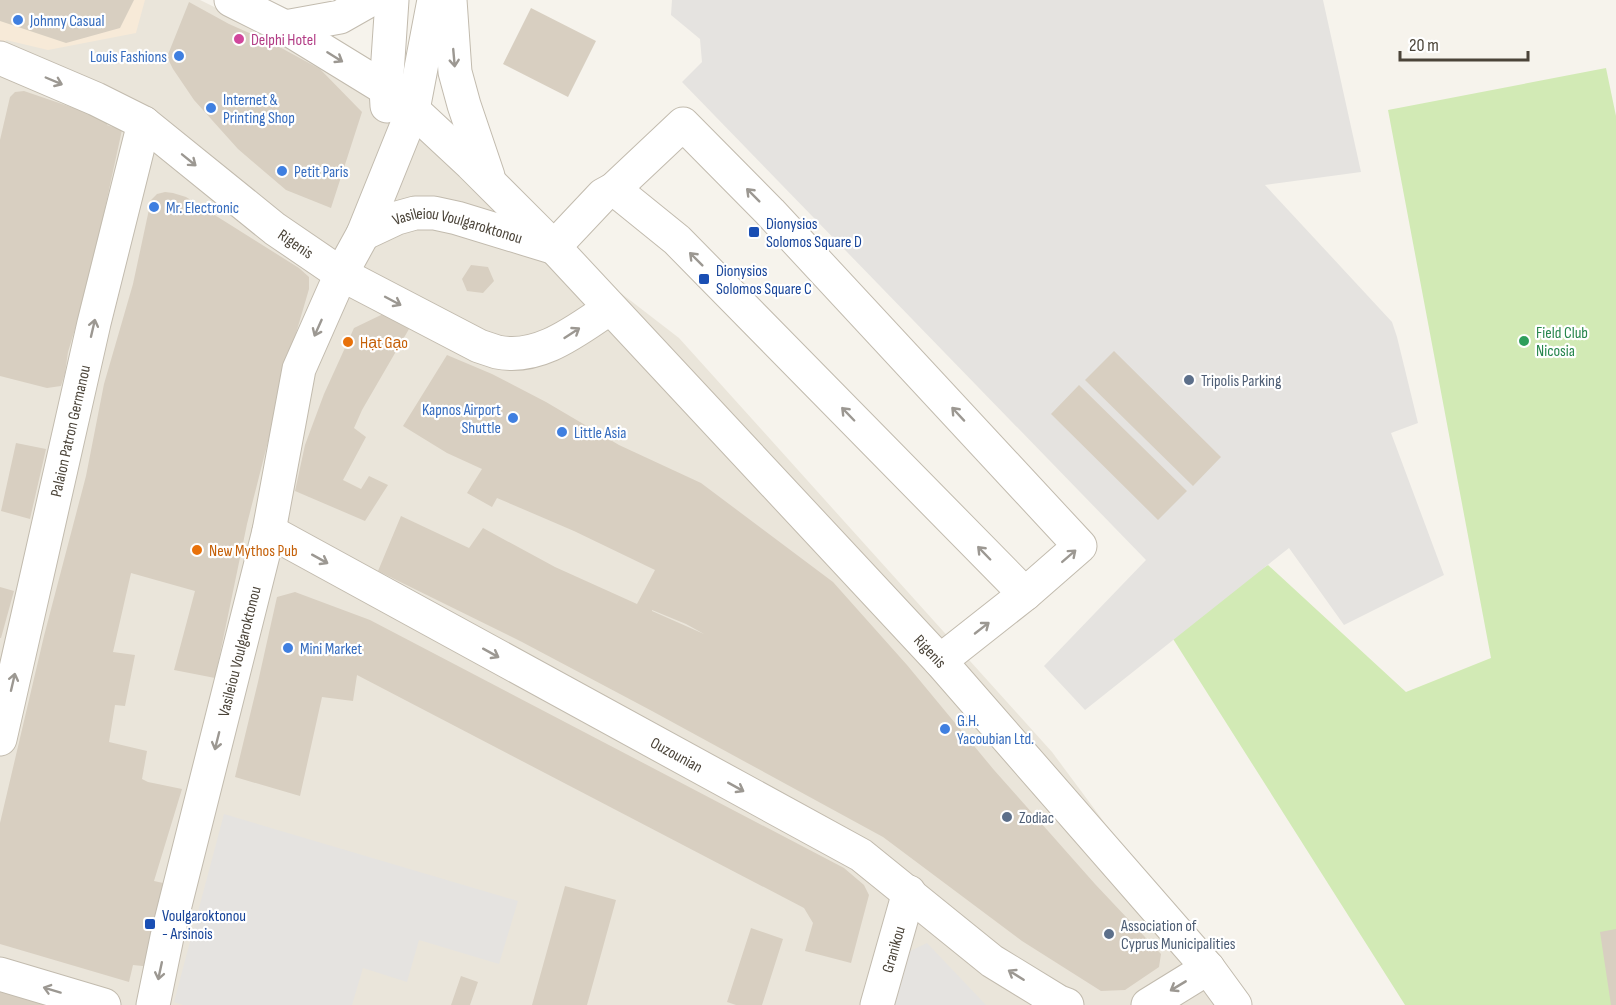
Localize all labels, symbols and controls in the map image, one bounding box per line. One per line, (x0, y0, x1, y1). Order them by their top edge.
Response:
place label: Johnny Casual (29, 12, 104, 31)
marker: Johnny Casual (11, 13, 25, 27)
scale bar (1400, 24, 1528, 62)
place label: Delphi Hotel (251, 31, 316, 50)
marker: Delphi Hotel (232, 32, 246, 46)
text: 20 m (1409, 35, 1439, 56)
place label: Louis Fashions (90, 48, 167, 67)
one-way arrow (449, 48, 460, 68)
marker: Louis Fashions (172, 49, 186, 63)
one-way arrow (326, 52, 343, 64)
one-way arrow (44, 76, 62, 88)
place label: Internet & Printing Shop (223, 91, 295, 128)
marker: Internet & Printing Shop (204, 101, 218, 115)
one-way arrow (181, 154, 197, 167)
place label: Petit Paris (294, 163, 349, 182)
marker: Petit Paris (275, 164, 289, 178)
one-way arrow (745, 188, 760, 202)
place label: Mr. Electronic (166, 199, 239, 218)
marker: Mr. Electronic (147, 200, 161, 214)
street label: Vasileiou Voulgaroktonou (389, 205, 525, 248)
place label: Dionysios Solomos Square D (766, 215, 862, 252)
marker: Dionysios Solomos Square D (747, 225, 761, 239)
street label: Rigenis (274, 226, 317, 263)
one-way arrow (689, 252, 704, 267)
place label: Dionysios Solomos Square C (716, 262, 812, 299)
marker: Dionysios Solomos Square C (697, 272, 711, 286)
one-way arrow (384, 296, 402, 307)
one-way arrow (311, 318, 323, 336)
one-way arrow (87, 319, 99, 338)
place label: Field Club Nicosia (1536, 324, 1588, 361)
one-way arrow (563, 327, 580, 339)
place label: Hạt Gạo (360, 334, 408, 353)
marker: Field Club Nicosia (1517, 334, 1531, 348)
marker: Hạt Gạo (341, 335, 355, 349)
street label: Palaion Patron Germanou (47, 363, 95, 499)
place label: Tripolis Parking (1201, 372, 1281, 391)
marker: Tripolis Parking (1182, 373, 1196, 387)
place label: Kapnos Airport Shuttle (422, 401, 501, 438)
one-way arrow (840, 406, 855, 421)
one-way arrow (951, 407, 965, 422)
marker: Kapnos Airport Shuttle (506, 411, 520, 425)
place label: Little Asia (574, 424, 626, 443)
marker: Little Asia (555, 425, 569, 439)
place label: New Mythos Pub (209, 542, 298, 561)
marker: New Mythos Pub (190, 543, 204, 557)
one-way arrow (976, 546, 991, 561)
one-way arrow (1061, 549, 1076, 563)
one-way arrow (311, 553, 328, 565)
street label: Vasileiou Voulgaroktonou (215, 584, 266, 719)
one-way arrow (974, 621, 990, 634)
street label: Rigenis (909, 631, 950, 673)
place label: Mini Market (300, 640, 362, 659)
marker: Mini Market (281, 641, 295, 655)
one-way arrow (482, 647, 499, 659)
one-way arrow (8, 673, 19, 692)
place label: G.H. Yacoubian Ltd. (957, 712, 1034, 749)
marker: G.H. Yacoubian Ltd. (938, 722, 952, 736)
one-way arrow (210, 731, 222, 750)
street label: Ouzounian (647, 734, 705, 777)
one-way arrow (727, 781, 744, 793)
place label: Zodiac (1019, 809, 1054, 828)
marker: Zodiac (1000, 810, 1014, 824)
place label: Voulgaroktonou - Arsinois (162, 907, 246, 944)
marker: Voulgaroktonou - Arsinois (143, 917, 157, 931)
place label: Association of Cyprus Municipalities (1120, 917, 1236, 954)
street label: Granikou (879, 924, 910, 975)
marker: Association of Cyprus Municipalities (1102, 927, 1116, 941)
one-way arrow (154, 960, 165, 980)
one-way arrow (1008, 969, 1025, 981)
one-way arrow (1170, 981, 1187, 993)
one-way arrow (43, 984, 62, 995)

